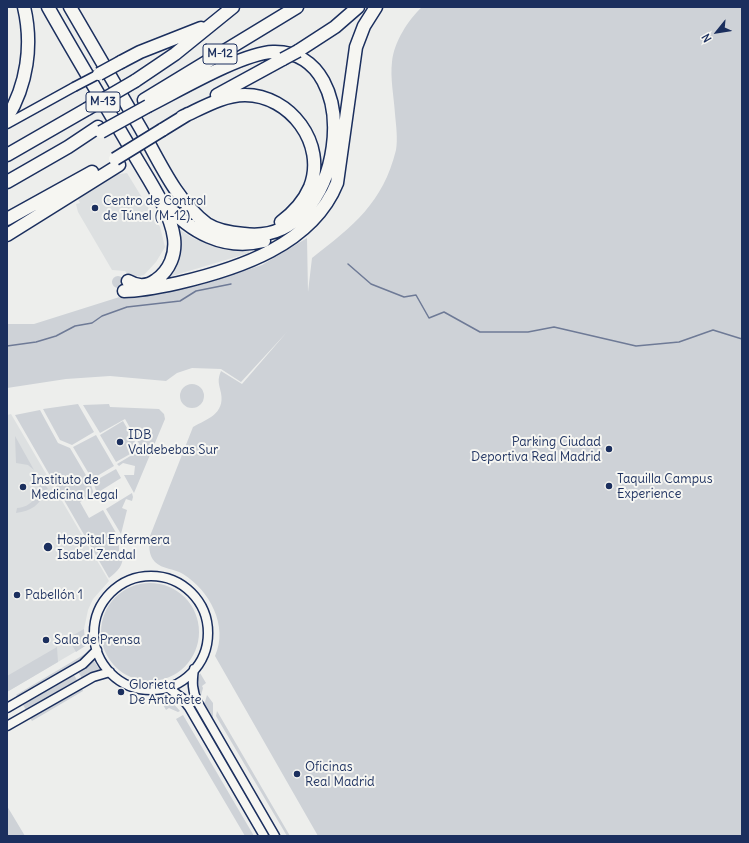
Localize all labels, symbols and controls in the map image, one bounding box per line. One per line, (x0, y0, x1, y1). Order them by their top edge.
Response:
north arrow (697, 12, 737, 52)
text: N (699, 31, 715, 45)
road number: M-12 (203, 44, 237, 64)
road number: M-13 (86, 92, 120, 112)
place label: Centro de Control de Túnel (M-12). (103, 193, 206, 224)
marker: Centro de Control de Túnel (M-12). (90, 203, 100, 213)
place label: IDB Valdebebas Sur (128, 427, 218, 458)
place label: Parking Ciudad Deportiva Real Madrid (471, 434, 601, 465)
marker: IDB Valdebebas Sur (115, 437, 125, 447)
marker: Parking Ciudad Deportiva Real Madrid (604, 444, 614, 454)
place label: Taquilla Campus Experience (617, 471, 713, 502)
place label: Instituto de Medicina Legal (31, 472, 118, 503)
marker: Taquilla Campus Experience (604, 481, 614, 491)
marker: Instituto de Medicina Legal (18, 482, 28, 492)
place label: Hospital Enfermera Isabel Zendal (57, 532, 170, 563)
marker: Hospital Enfermera Isabel Zendal (42, 541, 54, 553)
place label: Pabellón 1 (25, 587, 83, 603)
marker: Pabellón 1 (12, 590, 22, 600)
place label: Sala de Prensa (54, 632, 140, 648)
marker: Sala de Prensa (41, 635, 51, 645)
place label: Glorieta De Antoñete (129, 677, 202, 708)
marker: Glorieta De Antoñete (116, 687, 126, 697)
place label: Oficinas Real Madrid (305, 759, 375, 790)
marker: Oficinas Real Madrid (292, 769, 302, 779)

